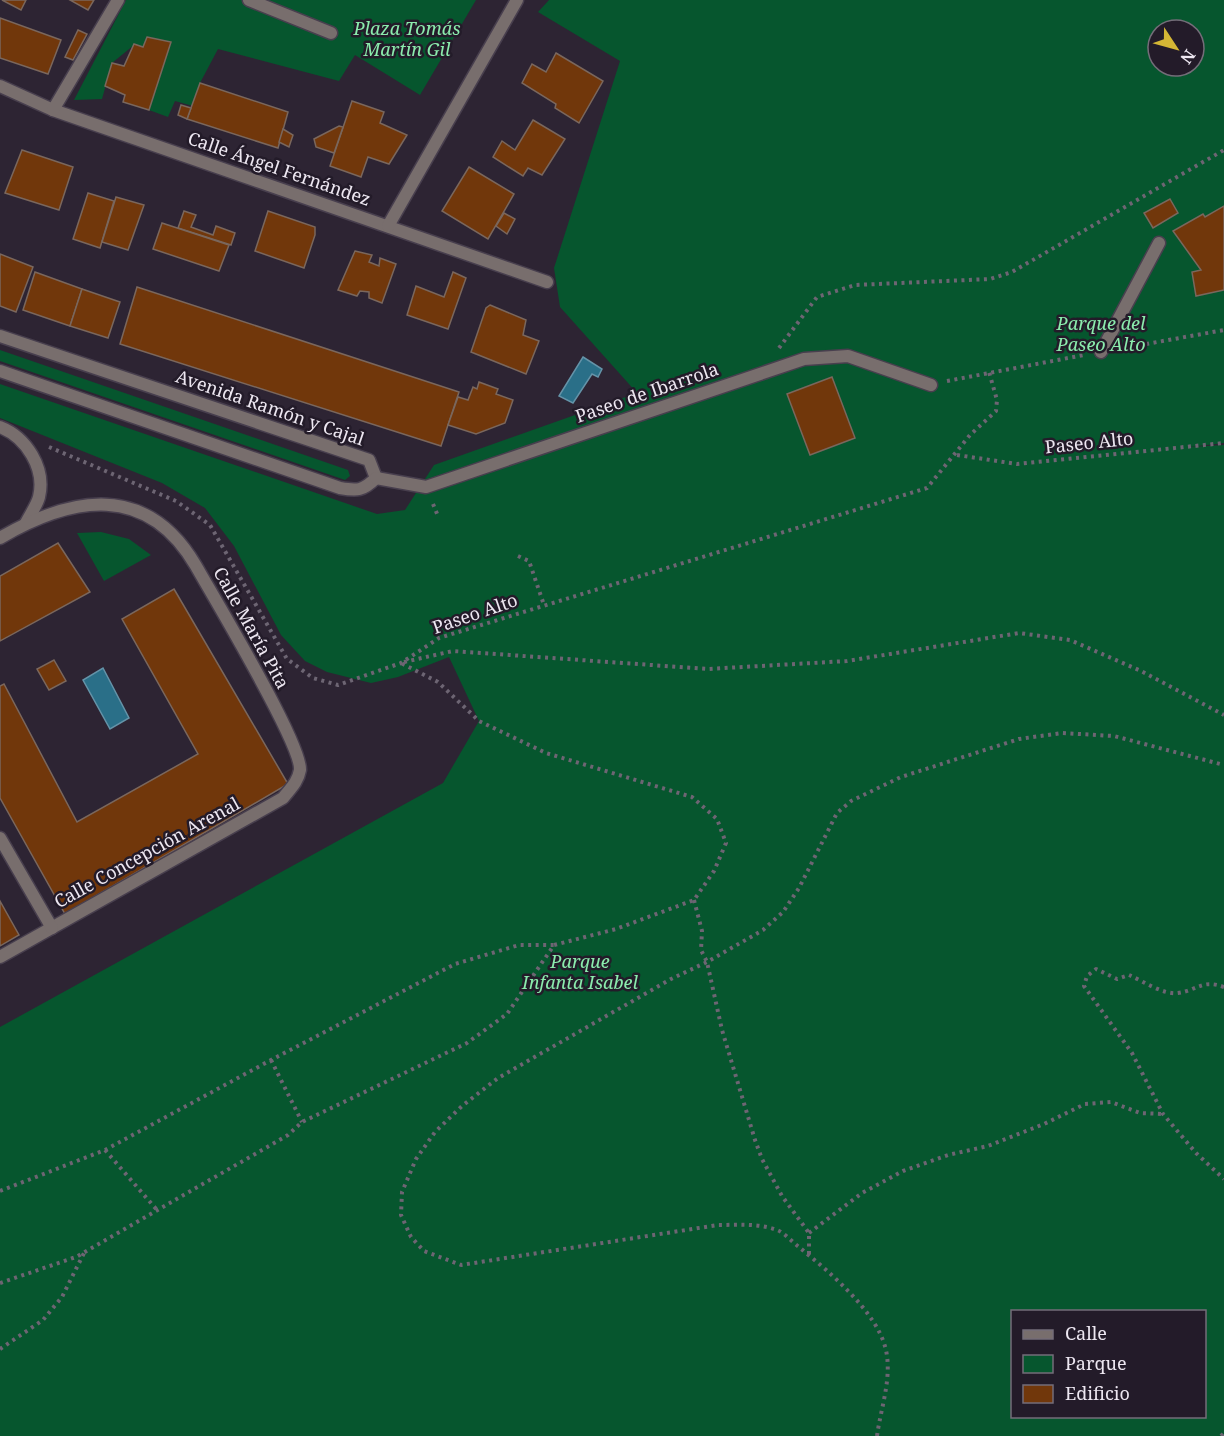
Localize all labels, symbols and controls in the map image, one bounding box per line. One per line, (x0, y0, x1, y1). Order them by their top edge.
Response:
park label: Plaza Tomás Martín Gil (352, 16, 461, 61)
north arrow (1146, 18, 1206, 78)
text: N (1175, 45, 1201, 69)
street label: Calle Ángel Fernández (185, 125, 374, 211)
park label: Parque del Paseo Alto (1056, 311, 1146, 356)
street label: Paseo de Ibarrola (572, 356, 722, 428)
street label: Avenida Ramón y Cajal (173, 364, 368, 451)
street label: Paseo Alto (1043, 425, 1134, 459)
street label: Calle María Pita (208, 562, 295, 693)
street label: Paseo Alto (429, 587, 521, 639)
street label: Calle Concepción Arenal (49, 791, 244, 913)
park label: Parque Infanta Isabel (521, 949, 638, 994)
legend (1011, 1310, 1206, 1418)
text: Calle (1065, 1321, 1107, 1345)
text: Parque (1065, 1351, 1127, 1375)
text: Edificio (1065, 1381, 1130, 1405)

